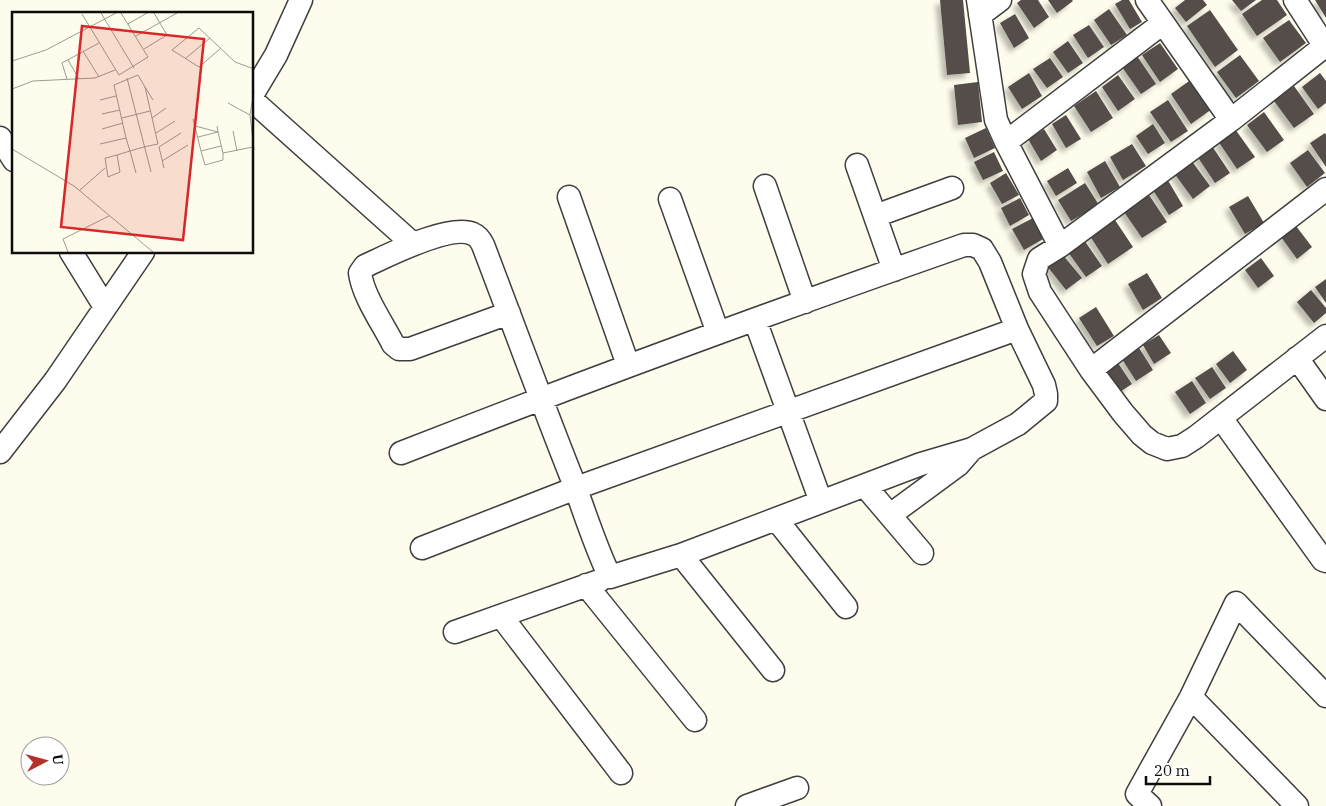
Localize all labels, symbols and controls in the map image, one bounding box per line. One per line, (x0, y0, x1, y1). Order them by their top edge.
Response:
inset map (12, 12, 254, 254)
north arrow (20, 736, 70, 786)
text: U (48, 753, 67, 766)
scale bar (1146, 754, 1210, 786)
text: 20 m (1154, 761, 1190, 780)

